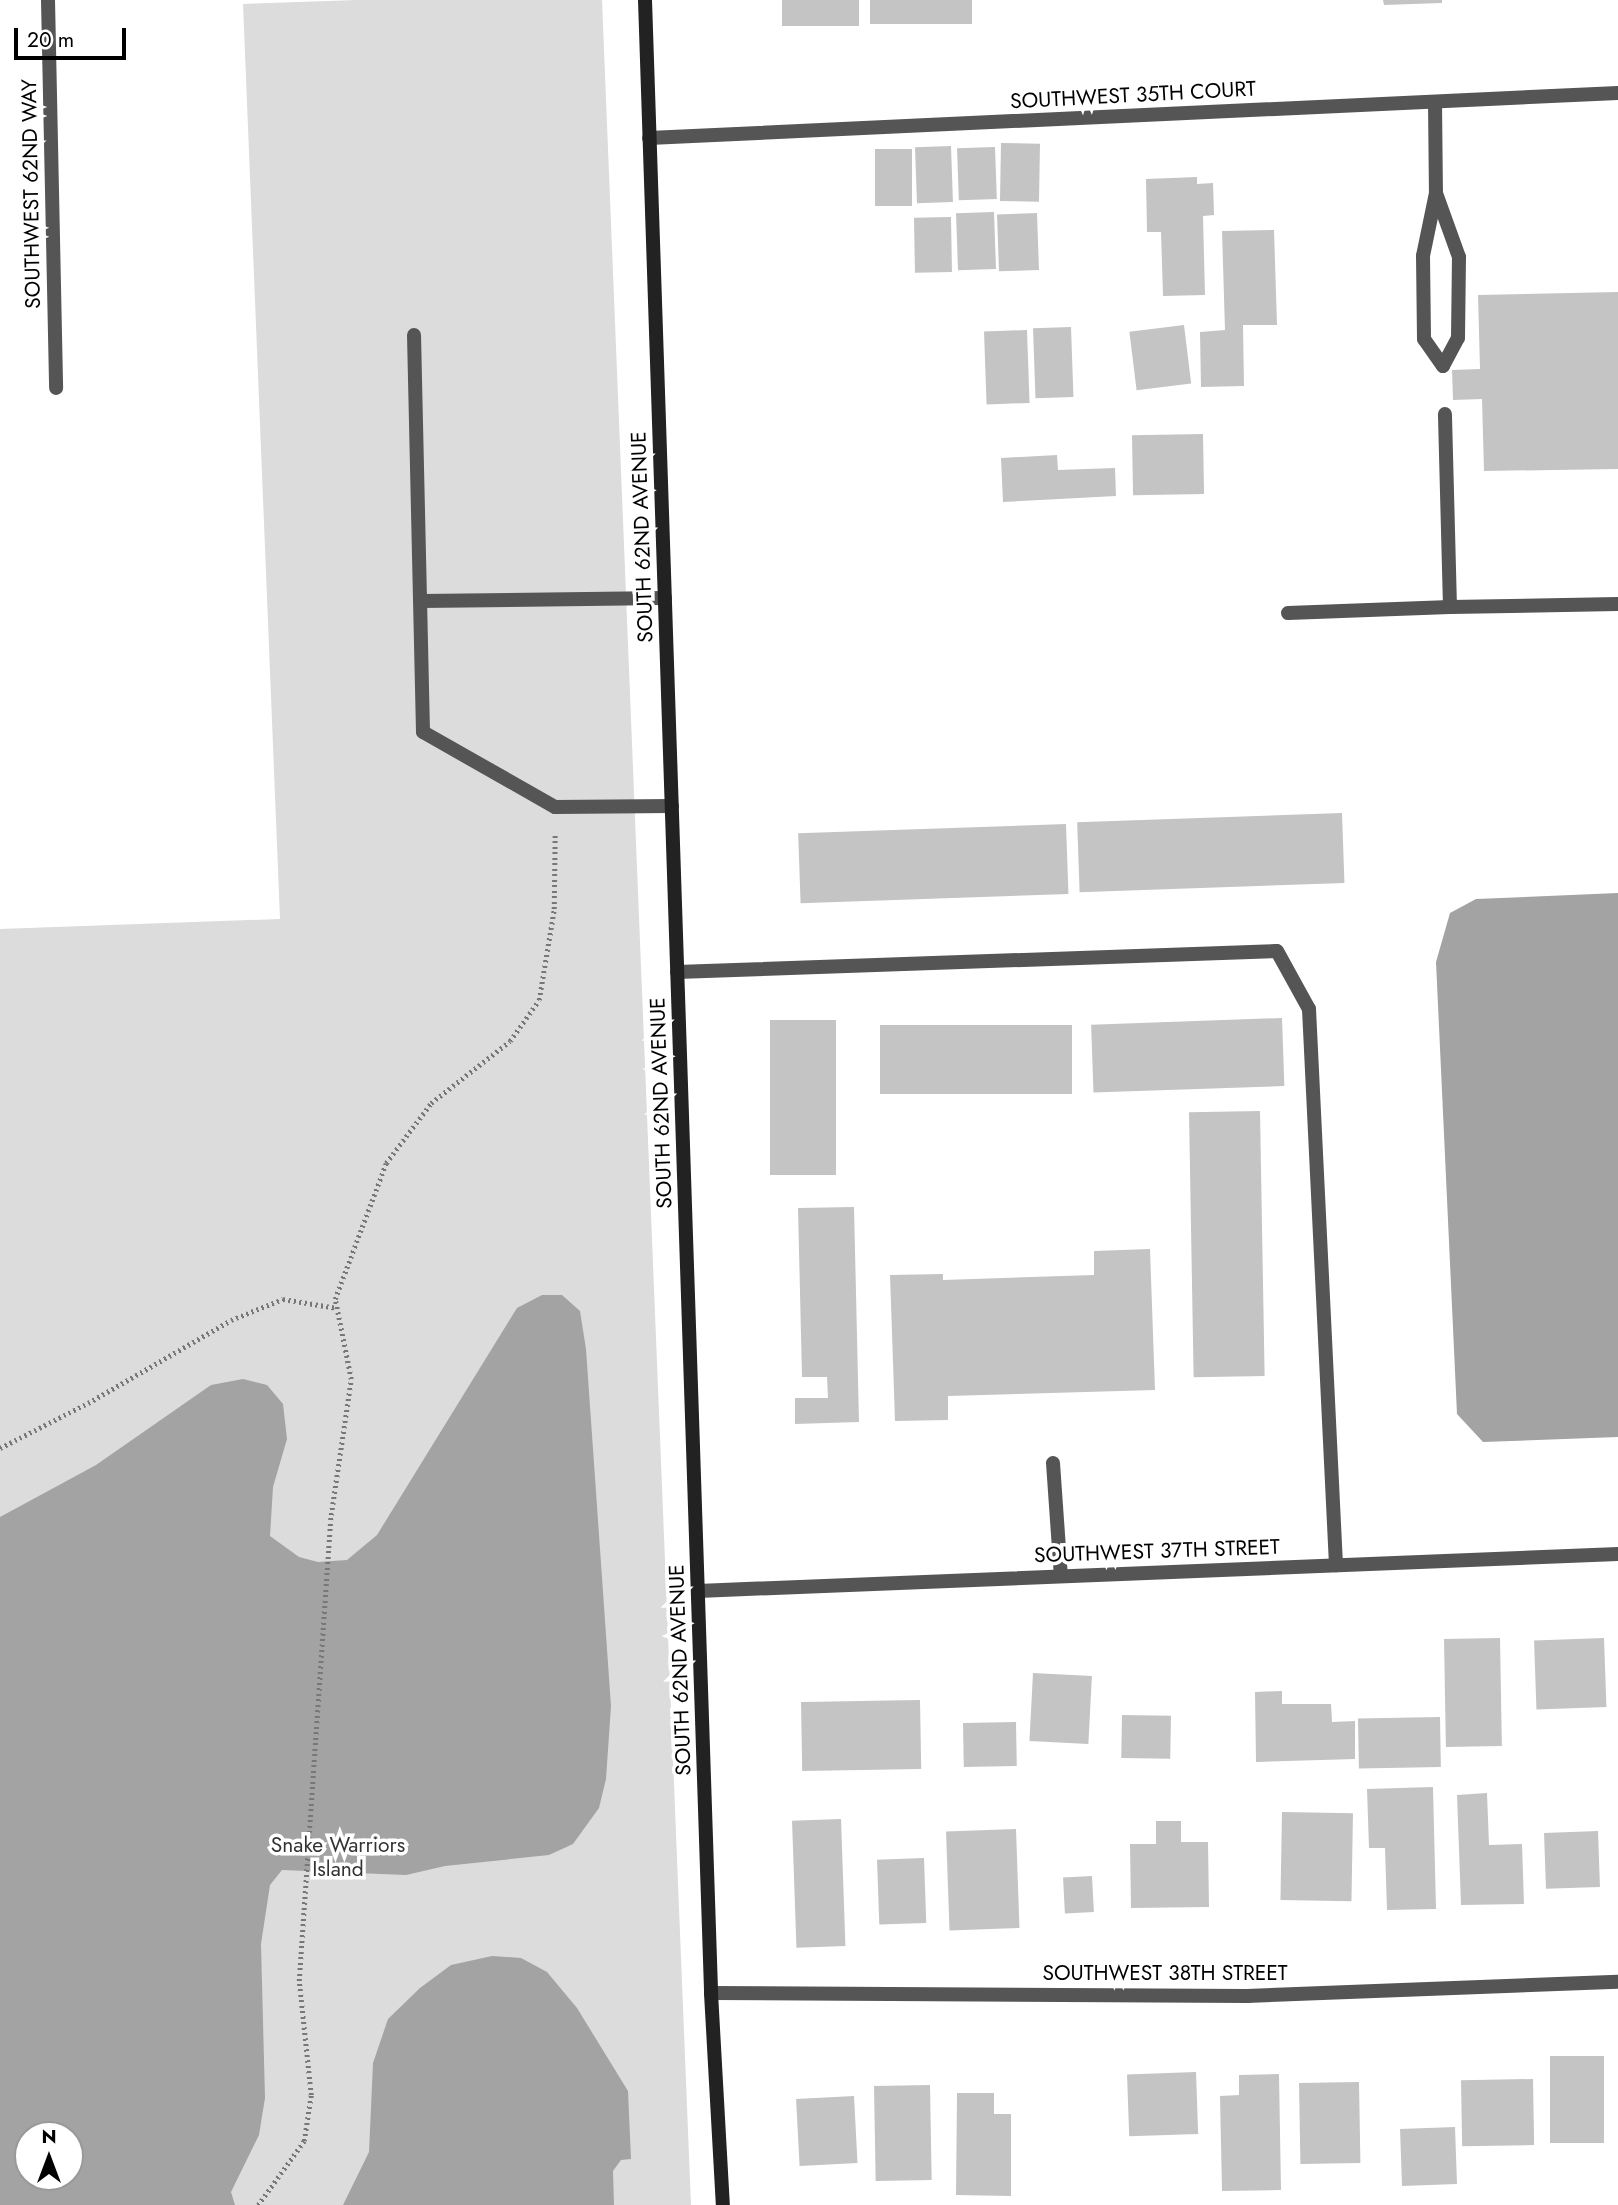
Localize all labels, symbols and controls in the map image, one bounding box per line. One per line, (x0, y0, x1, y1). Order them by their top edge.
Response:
scale bar (18, 14, 130, 58)
text: 20 m (27, 25, 74, 55)
street label: SOUTHWEST 35TH COURT (1010, 76, 1256, 114)
street label: SOUTHWEST 62ND WAY (16, 79, 46, 309)
street label: SOUTH 62ND AVENUE (626, 431, 658, 643)
street label: SOUTH 62ND AVENUE (645, 997, 677, 1209)
street label: SOUTHWEST 37TH STREET (1034, 1534, 1280, 1568)
street label: SOUTH 62ND AVENUE (664, 1564, 696, 1776)
park label: Snake Warriors Island (271, 1832, 405, 1882)
street label: SOUTHWEST 38TH STREET (1042, 1960, 1288, 1986)
north arrow (14, 2121, 84, 2191)
text: N (41, 2123, 57, 2150)

